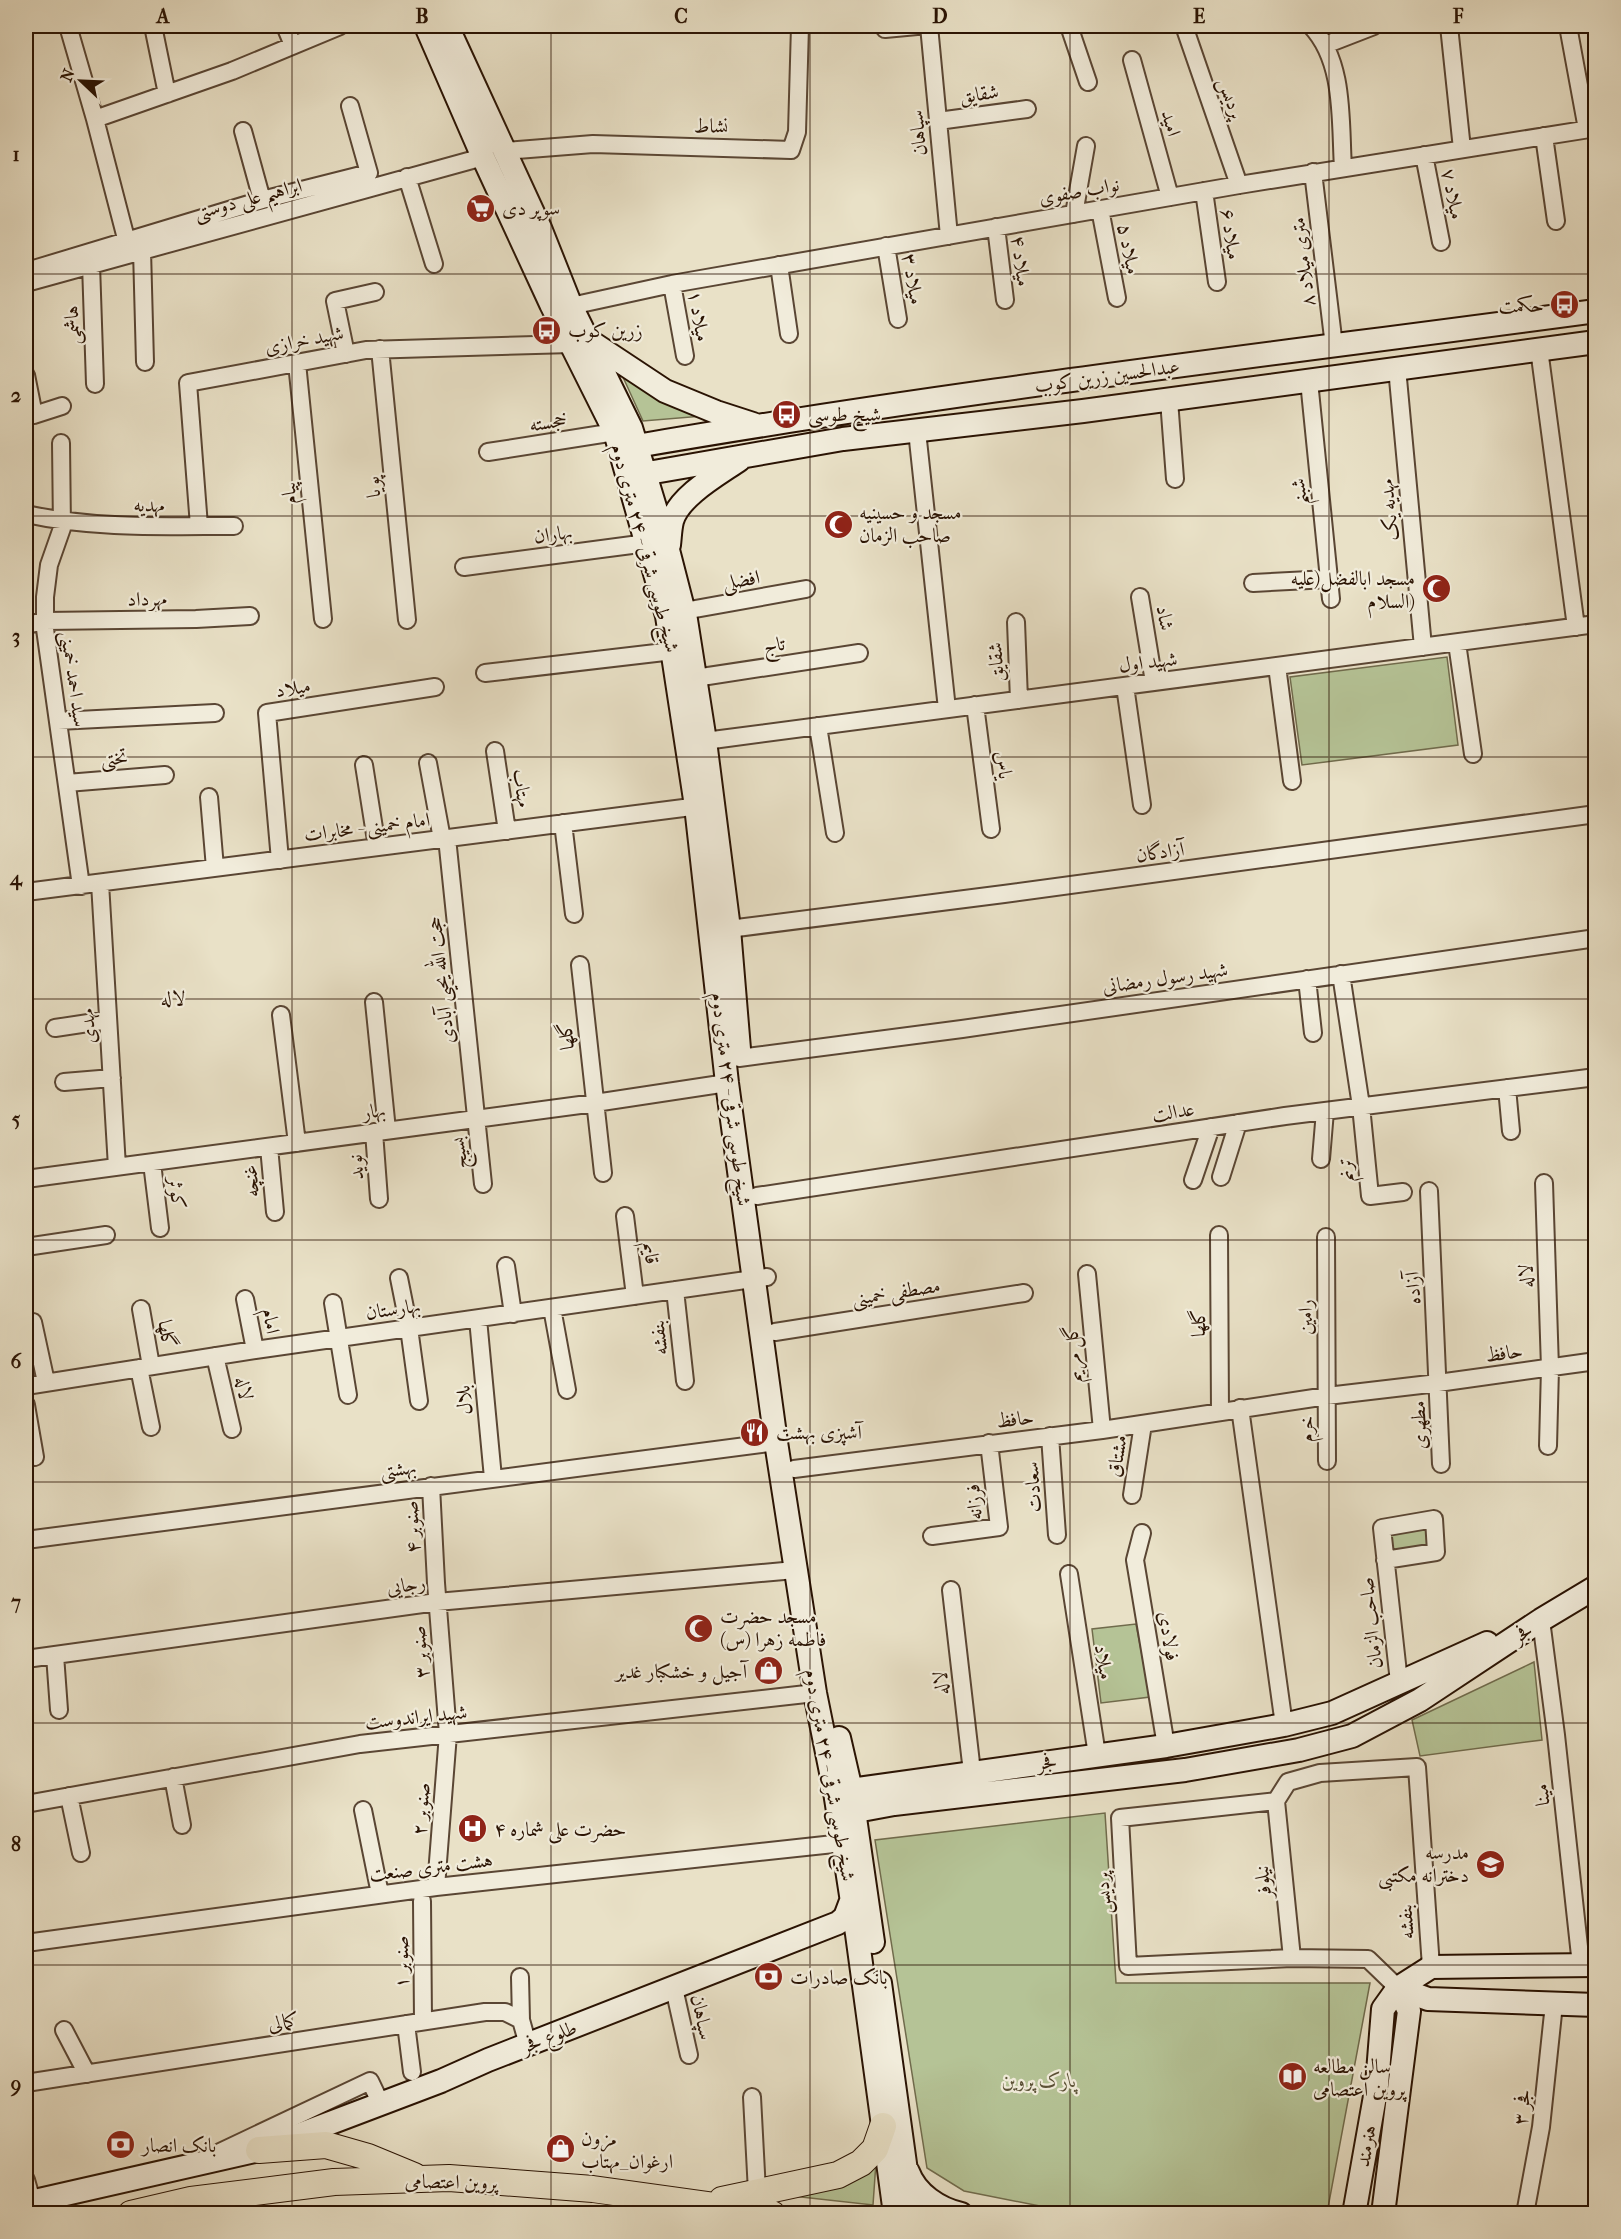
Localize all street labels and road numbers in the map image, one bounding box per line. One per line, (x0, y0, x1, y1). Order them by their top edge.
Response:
street label: پردیس (1211, 74, 1250, 125)
street label: شقایق (958, 80, 1000, 109)
street label: امید (1156, 107, 1186, 139)
street label: سپاهان (905, 109, 933, 157)
street label: نشاط (693, 114, 729, 138)
street label: میلاد ۷ (1437, 167, 1469, 221)
street label: نواب صفوی (1037, 173, 1122, 210)
street label: ابراهیم علی دوستی (191, 174, 307, 232)
street label: میلاد ۶ (1216, 207, 1246, 261)
street label: ۸ متری میلاد (1286, 216, 1320, 308)
street label: میلاد ۵ (1113, 222, 1145, 276)
street label: میلاد ۴ (1006, 234, 1036, 288)
street label: میلاد ۳ (898, 252, 928, 306)
street label: میلاد ۱ (683, 289, 715, 343)
street label: هاشمی (60, 305, 86, 345)
street label: شهید خرازی (263, 321, 346, 360)
street label: عبدالحسین زرین کوب (1033, 354, 1181, 399)
street label: خجسته (527, 408, 569, 436)
street label: شیخ طوسی شرقی - ۲۴ متری دوم (600, 441, 684, 657)
street label: پویا (360, 474, 389, 499)
street label: شبنم (1286, 476, 1320, 507)
street label: مهدیه یک (1375, 478, 1404, 542)
street label: پیام (276, 480, 308, 506)
street label: مهدیه (133, 493, 165, 518)
street label: بهاران (532, 520, 574, 549)
street label: افضلی (720, 565, 762, 598)
street label: مهرداد (127, 587, 167, 612)
street label: شاد (1152, 604, 1178, 632)
street label: سید احمد خمینی (53, 630, 92, 729)
street label: تاج (762, 632, 788, 664)
street label: شقایق (983, 642, 1010, 682)
street label: شهید اول (1117, 647, 1179, 678)
street label: میلاد (274, 674, 312, 702)
street label: تختی (99, 745, 129, 774)
street label: یاس (990, 750, 1017, 782)
street label: مهتاب (507, 767, 536, 809)
street label: امام خمینی - مخابرات (303, 808, 432, 852)
street label: آزادگان (1134, 836, 1188, 867)
street label: حجت الله یحیی آبادی (419, 915, 464, 1045)
street label: شهید رسول رمضانی (1101, 958, 1229, 999)
street label: شیخ طوسی شرقی - ۲۴ متری دوم (701, 991, 756, 1208)
street label: مهدی (75, 1007, 102, 1044)
street label: گلها (552, 1021, 579, 1051)
street label: عدالت (1150, 1097, 1196, 1127)
street label: بهار (359, 1098, 387, 1125)
street label: بسیج (446, 1135, 478, 1170)
street label: نوید (344, 1153, 369, 1180)
street label: ترنم (1333, 1156, 1365, 1183)
street label: غنچه (238, 1164, 266, 1198)
street label: کوثر (162, 1174, 190, 1210)
street label: قایم (632, 1240, 664, 1266)
street label: لاله (1514, 1264, 1538, 1288)
street label: آزاده (1400, 1268, 1425, 1305)
street label: مصطفی خمینی (850, 1274, 943, 1313)
street label: بهارستان (364, 1294, 422, 1325)
street label: رامین (1294, 1299, 1317, 1335)
street label: امام (252, 1306, 285, 1337)
street label: گلها (1186, 1309, 1210, 1337)
street label: گلها (153, 1318, 182, 1350)
street label: بنفشه (645, 1319, 673, 1357)
street label: گل مریم (1058, 1324, 1093, 1384)
street label: حافظ (1484, 1339, 1524, 1367)
street label: لاله (230, 1374, 258, 1402)
street label: بلال (451, 1384, 477, 1416)
street label: مطهری (1407, 1400, 1432, 1450)
street label: حافظ (995, 1405, 1035, 1433)
street label: خرم (1295, 1416, 1324, 1442)
street label: مشتاق (1102, 1433, 1132, 1479)
street label: بهشتی (378, 1455, 418, 1486)
street label: سعادت (1020, 1461, 1046, 1513)
street label: فرزانه (961, 1483, 988, 1521)
street label: صنوبر ۴ (399, 1500, 426, 1554)
street label: رجایی (385, 1571, 427, 1601)
street label: صاحب الزمان (1355, 1576, 1389, 1670)
street label: فولادی (1153, 1610, 1184, 1663)
street label: فجر (1506, 1618, 1537, 1650)
street label: صنوبر ۳ (406, 1625, 435, 1679)
street label: میلاد (1090, 1643, 1118, 1681)
street label: شیخ طوسی شرقی - ۲۴ متری دوم (794, 1667, 860, 1884)
street label: لاله (928, 1670, 954, 1696)
street label: شهید ایراندوست (364, 1700, 468, 1735)
street label: فجر (1034, 1749, 1059, 1776)
street label: صنوبر ۲ (407, 1782, 436, 1836)
street label: مینا (1529, 1783, 1555, 1807)
street label: هشت متری صنعت (368, 1848, 494, 1886)
street label: نیلوفر (1250, 1864, 1277, 1902)
street label: پردیس (1090, 1869, 1118, 1915)
street label: بنفشه (1393, 1904, 1419, 1940)
street label: صنوبر ۱ (390, 1936, 414, 1988)
street label: سپاهان (684, 1992, 718, 2042)
street label: کمالی (266, 2008, 300, 2036)
street label: طلوع فجر (516, 2016, 582, 2064)
street label: فجر ۳ (1508, 2088, 1537, 2126)
street label: هنرمند (1351, 2123, 1381, 2169)
street label: پروین اعتصامی (404, 2170, 500, 2196)

